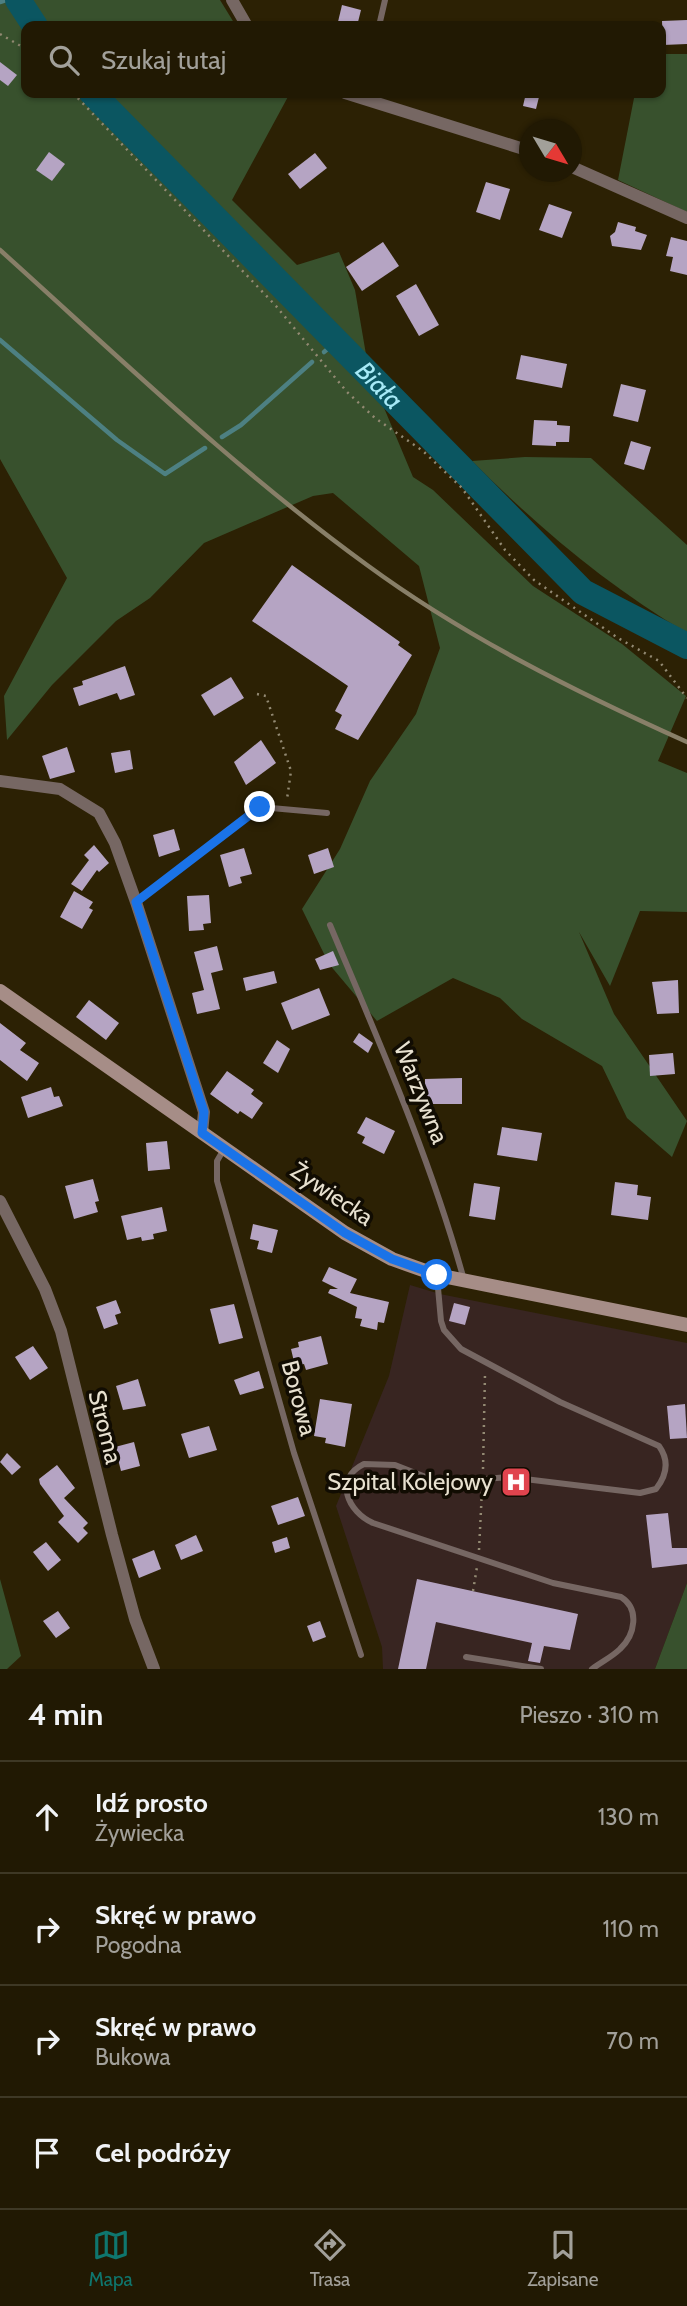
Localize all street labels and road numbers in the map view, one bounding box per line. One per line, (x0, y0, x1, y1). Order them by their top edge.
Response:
street label: Warzywna (388, 1038, 455, 1148)
street label: Żywiecka (286, 1156, 379, 1232)
street label: Borowa (276, 1357, 324, 1439)
street label: Stroma (82, 1387, 129, 1467)

